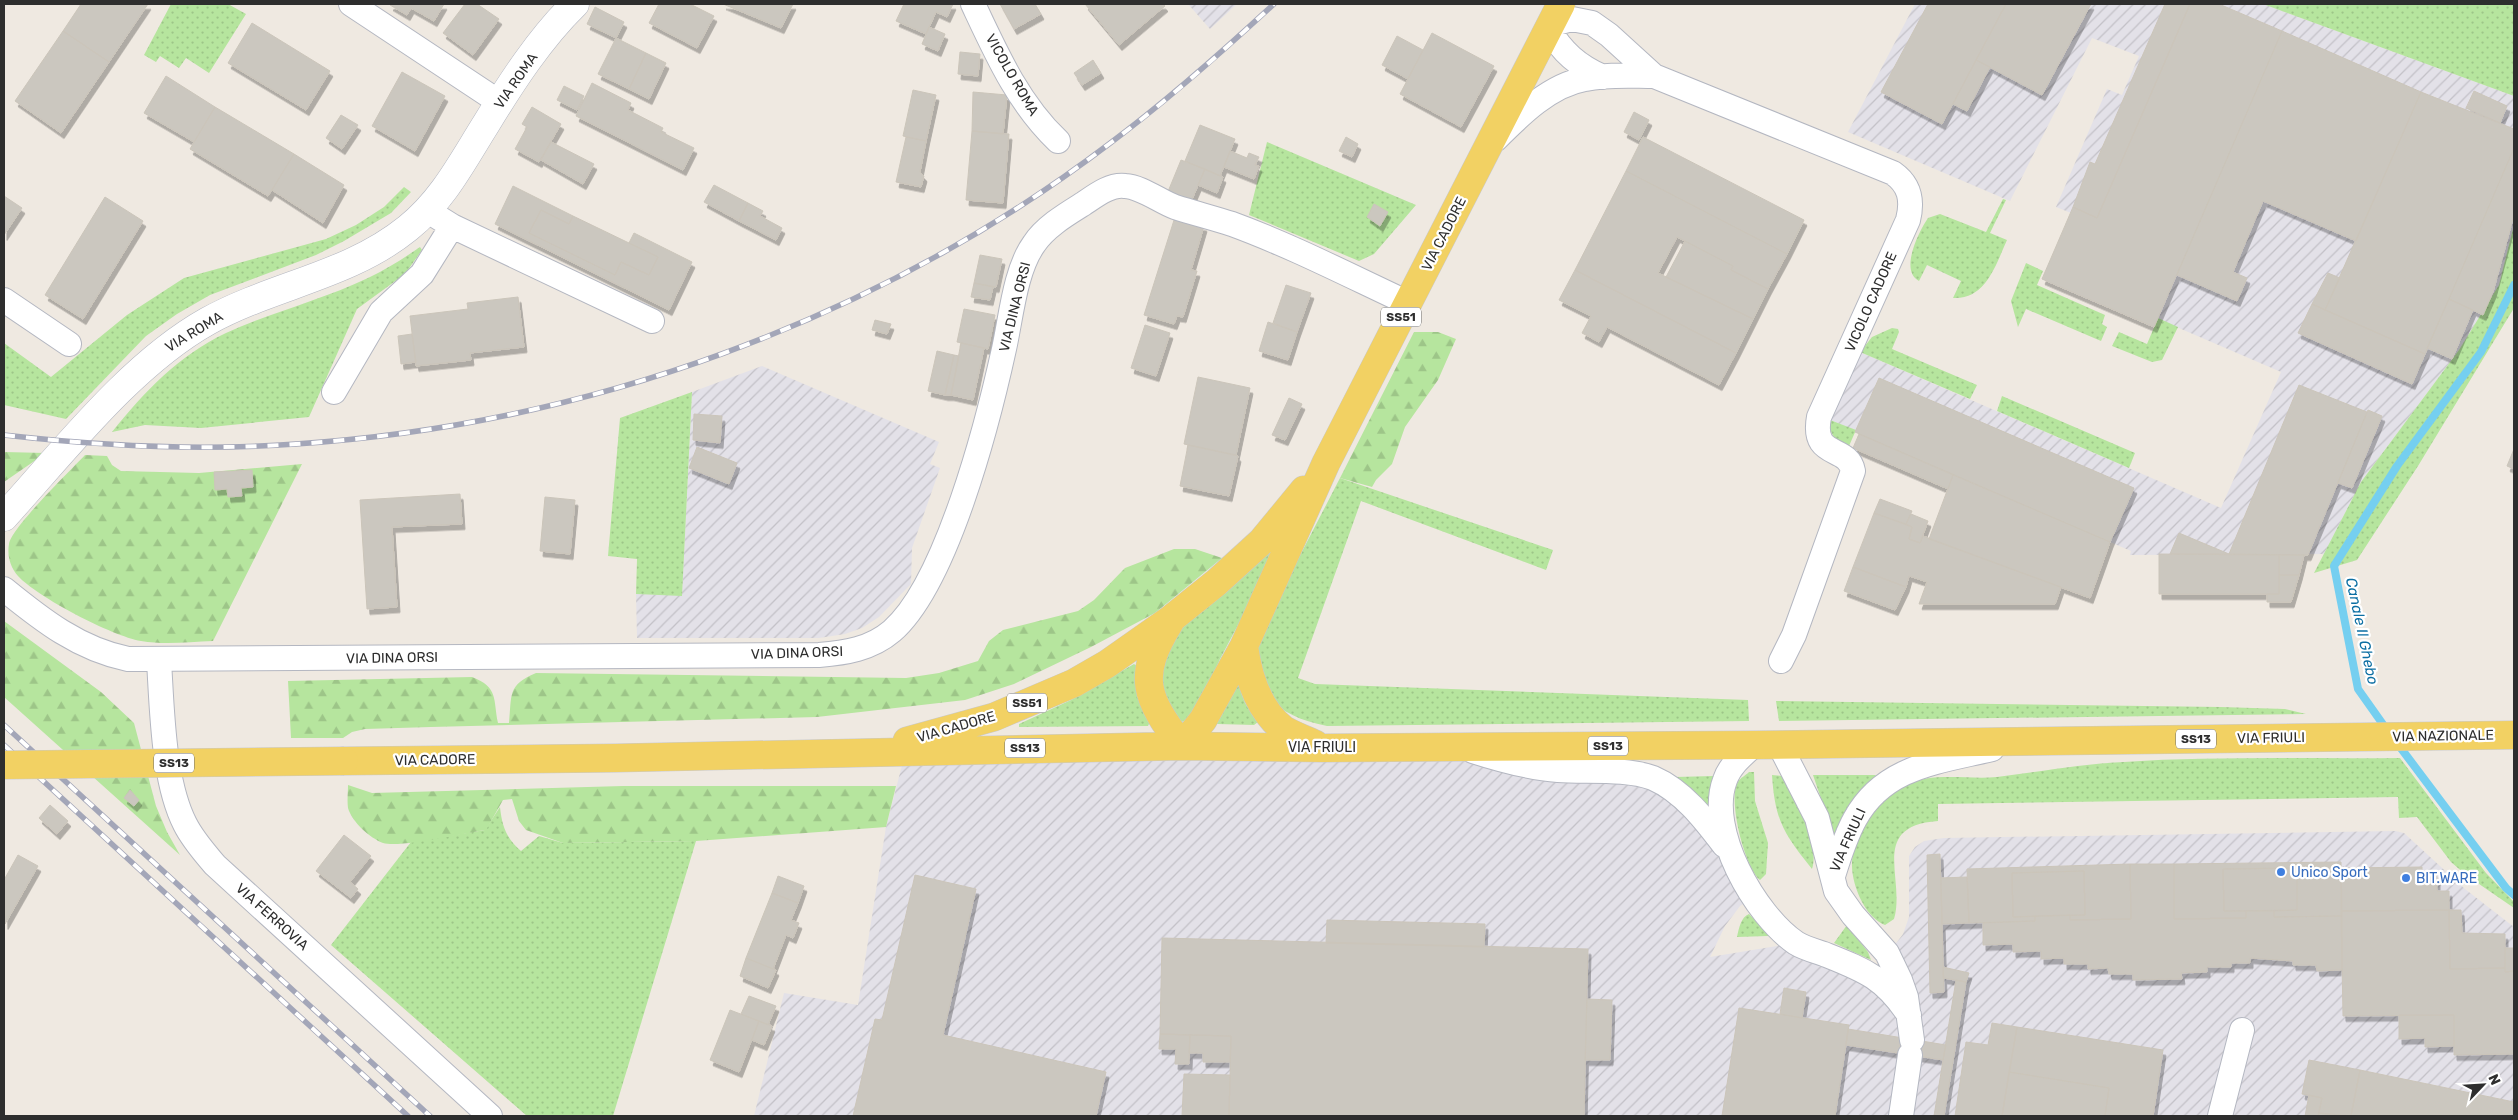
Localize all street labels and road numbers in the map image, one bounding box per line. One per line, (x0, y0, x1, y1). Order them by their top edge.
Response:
street label: VICOLO ROMA (982, 31, 1043, 119)
street label: VIA ROMA (491, 49, 542, 112)
street label: VIA CADORE (1418, 194, 1470, 274)
street label: VICOLO CADORE (1841, 249, 1901, 355)
street label: VIA DINA ORSI (996, 260, 1034, 354)
street label: VIA ROMA (162, 308, 227, 356)
road number: SS51 (1381, 308, 1421, 326)
street label: VIA DINA ORSI (751, 643, 843, 663)
street label: VIA DINA ORSI (346, 649, 438, 667)
road number: SS51 (1007, 694, 1047, 712)
street label: VIA CADORE (915, 708, 997, 746)
street label: VIA NAZIONALE (2392, 727, 2494, 745)
street label: VIA FRIULI (2237, 729, 2305, 747)
road number: SS13 (2176, 730, 2216, 749)
road number: SS13 (1588, 736, 1628, 756)
road number: SS13 (1005, 738, 1045, 758)
street label: VIA FRIULI (1288, 739, 1356, 756)
street label: VIA CADORE (394, 751, 476, 769)
road number: SS13 (154, 754, 194, 772)
street label: VIA FRIULI (1826, 805, 1870, 875)
street label: VIA FERROVIA (232, 880, 312, 955)

